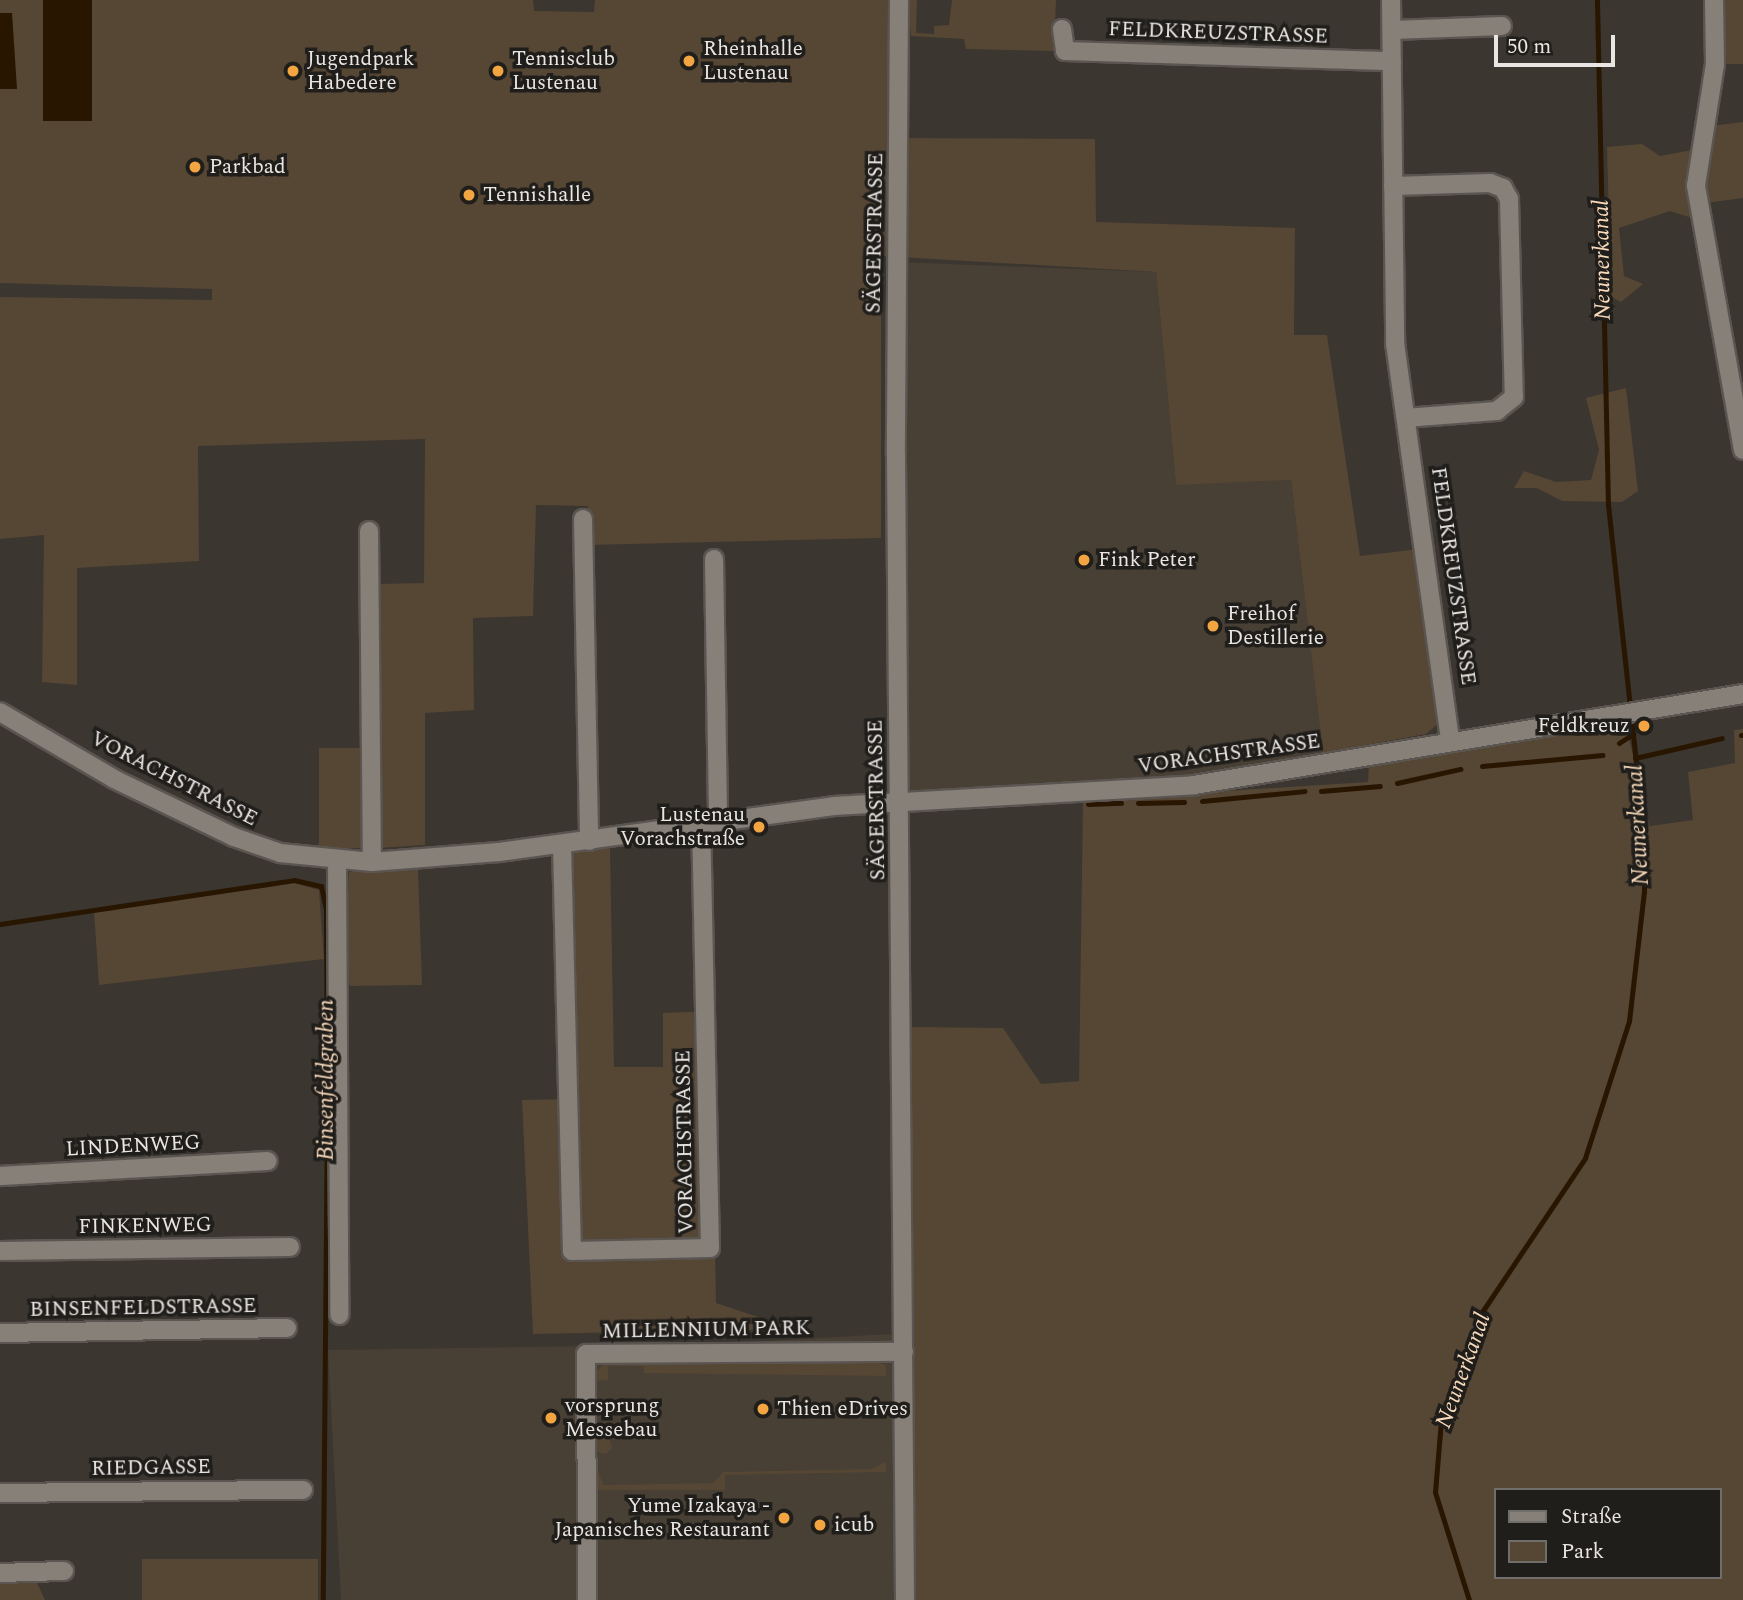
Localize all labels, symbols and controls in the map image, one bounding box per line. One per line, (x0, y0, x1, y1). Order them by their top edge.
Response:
street label: FELDKREUZSTRASSE (1108, 17, 1328, 49)
scale bar (1498, 21, 1619, 65)
text: 50 m (1507, 31, 1551, 63)
place label: Rheinhalle Lustenau (703, 36, 803, 86)
place label: Jugendpark Habedere (307, 46, 414, 96)
place label: Tennisclub Lustenau (512, 46, 615, 96)
marker: Rheinhalle Lustenau (681, 53, 697, 69)
marker: Jugendpark Habedere (285, 63, 301, 79)
marker: Tennisclub Lustenau (490, 63, 506, 79)
street label: SÄGERSTRASSE (861, 152, 889, 314)
place label: Parkbad (209, 154, 286, 180)
marker: Parkbad (187, 159, 203, 175)
place label: Tennishalle (483, 182, 591, 208)
marker: Tennishalle (461, 187, 477, 203)
water label: Neunerkanal (1588, 199, 1618, 321)
street label: FELDKREUZSTRASSE (1425, 465, 1481, 687)
place label: Fink Peter (1098, 547, 1196, 573)
marker: Fink Peter (1076, 552, 1092, 568)
place label: Freihof Destillerie (1227, 601, 1324, 651)
marker: Freihof Destillerie (1205, 618, 1221, 634)
place label: Feldkreuz (1538, 713, 1630, 739)
marker: Feldkreuz (1636, 718, 1652, 734)
street label: SÄGERSTRASSE (863, 719, 891, 881)
street label: VORACHSTRASSE (86, 726, 262, 832)
street label: VORACHSTRASSE (1136, 729, 1322, 779)
water label: Neunerkanal (1622, 764, 1656, 886)
place label: Lustenau Vorachstraße (620, 802, 745, 852)
marker: Lustenau Vorachstraße (751, 819, 767, 835)
water label: Binsenfeldgraben (313, 999, 341, 1161)
street label: VORACHSTRASSE (671, 1050, 699, 1234)
street label: LINDENWEG (65, 1130, 201, 1162)
street label: FINKENWEG (78, 1212, 212, 1240)
street label: BINSENFELDSTRASSE (29, 1293, 257, 1323)
water label: Neunerkanal (1430, 1309, 1498, 1433)
street label: MILLENNIUM PARK (602, 1316, 810, 1344)
place label: vorsprung Messebau (565, 1393, 659, 1443)
place label: Thien eDrives (777, 1396, 908, 1422)
marker: Thien eDrives (755, 1401, 771, 1417)
marker: vorsprung Messebau (543, 1410, 559, 1426)
street label: RIEDGASSE (91, 1454, 211, 1482)
legend (1494, 1488, 1722, 1579)
place label: Yume Izakaya - Japanisches Restaurant (554, 1493, 770, 1543)
text: Straße (1561, 1501, 1622, 1533)
marker: Yume Izakaya - Japanisches Restaurant (776, 1510, 792, 1526)
place label: icub (834, 1512, 874, 1538)
marker: icub (812, 1517, 828, 1533)
text: Park (1561, 1536, 1604, 1568)

